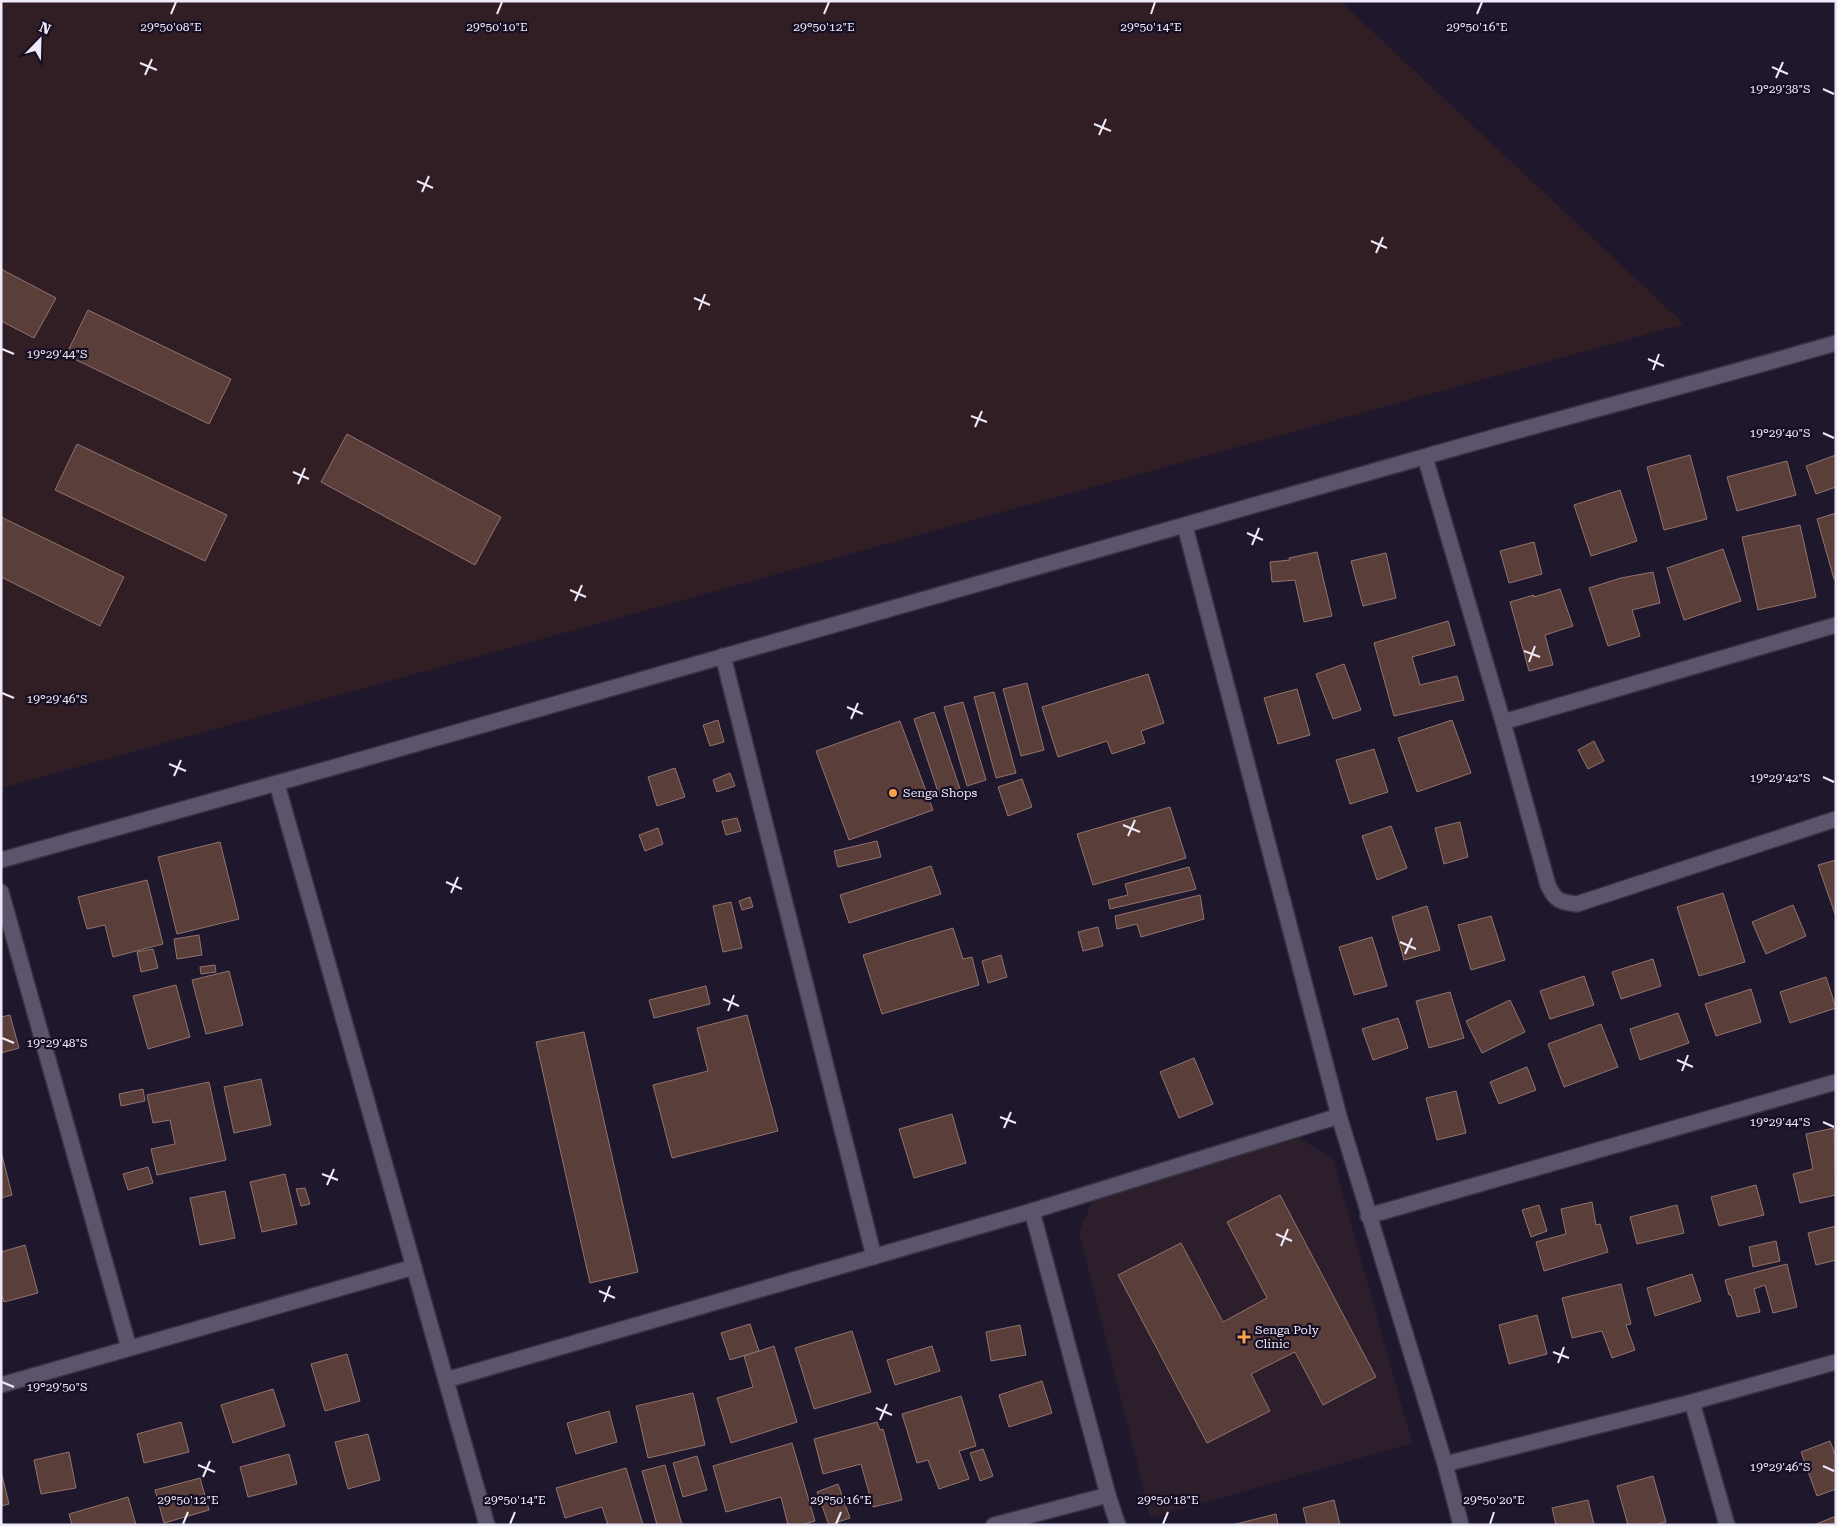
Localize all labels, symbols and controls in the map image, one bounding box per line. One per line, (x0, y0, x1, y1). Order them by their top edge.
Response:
north arrow (15, 15, 65, 65)
text: N (37, 19, 53, 38)
text: 29°50'08"E (140, 20, 202, 34)
text: 29°50'10"E (466, 20, 528, 34)
text: 29°50'12"E (793, 20, 855, 34)
text: 29°50'14"E (1120, 20, 1182, 34)
text: 29°50'16"E (1446, 20, 1508, 34)
text: 19°29'38"S (1750, 82, 1810, 96)
text: 19°29'44"S (27, 347, 87, 361)
text: 19°29'40"S (1750, 426, 1810, 440)
text: 19°29'46"S (27, 692, 87, 706)
text: 19°29'42"S (1750, 771, 1810, 785)
place label: Senga Shops (903, 786, 978, 800)
marker: Senga Shops (887, 787, 899, 799)
text: 19°29'48"S (27, 1036, 87, 1050)
text: 19°29'44"S (1750, 1115, 1810, 1129)
place label: Senga Poly Clinic (1255, 1323, 1320, 1351)
marker: Senga Poly Clinic (1237, 1330, 1251, 1344)
text: 19°29'50"S (27, 1380, 87, 1394)
text: 19°29'46"S (1750, 1460, 1810, 1474)
text: 29°50'12"E (157, 1493, 219, 1507)
text: 29°50'14"E (484, 1493, 546, 1507)
text: 29°50'16"E (810, 1493, 872, 1507)
text: 29°50'18"E (1137, 1493, 1199, 1507)
text: 29°50'20"E (1463, 1493, 1525, 1507)

